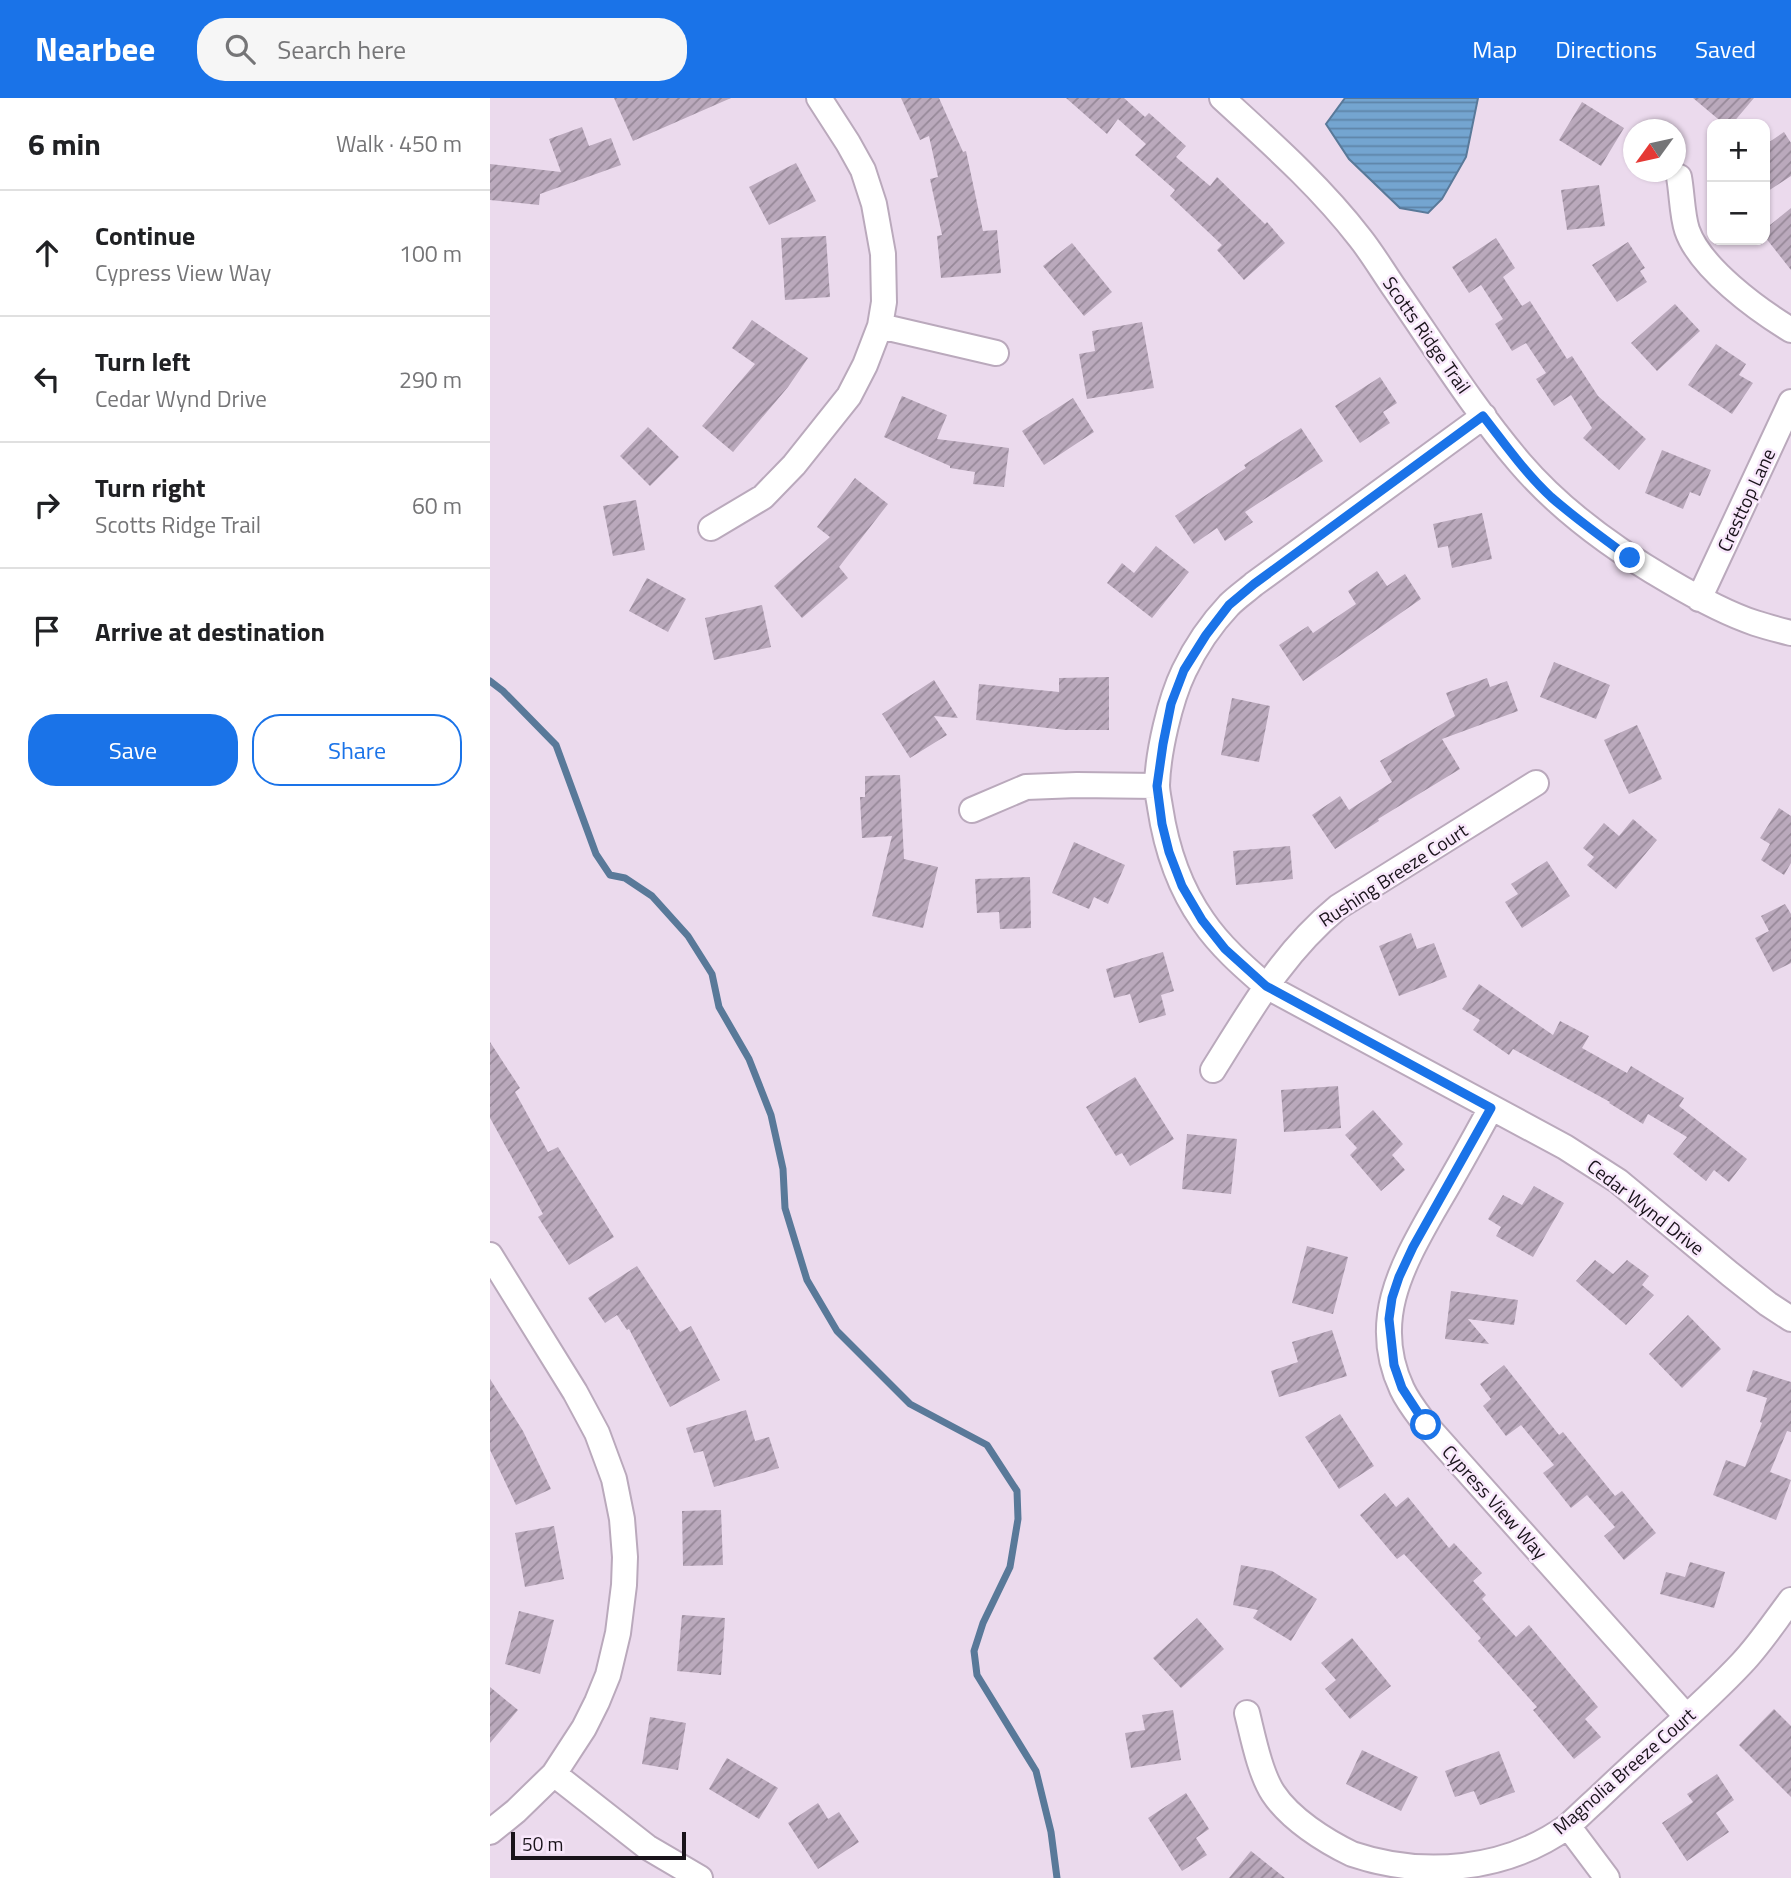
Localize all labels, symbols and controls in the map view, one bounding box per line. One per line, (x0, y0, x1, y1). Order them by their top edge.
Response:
search box (197, 18, 687, 81)
text: Nearbee (35, 24, 155, 74)
icon: search (221, 30, 259, 68)
text: Search here (277, 30, 406, 69)
text: Map (1472, 31, 1517, 67)
text: Directions (1555, 31, 1657, 67)
text: Saved (1695, 31, 1756, 67)
north arrow (1623, 119, 1686, 182)
map controls (1707, 119, 1770, 245)
button: + (1707, 119, 1770, 182)
text: 6 min (28, 121, 101, 167)
text: Walk · 450 m (336, 126, 462, 161)
button: − (1707, 182, 1770, 245)
text: Continue (95, 216, 195, 255)
icon: ahead (28, 234, 66, 272)
text: 100 m (399, 236, 462, 271)
text: Cypress View Way (95, 255, 271, 290)
street label: Scotts Ridge Trail (1376, 270, 1479, 399)
text: Turn left (95, 342, 190, 381)
icon: left (28, 360, 66, 398)
text: 290 m (399, 362, 462, 397)
text: Cedar Wynd Drive (95, 381, 267, 416)
street label: Cresttop Lane (1709, 443, 1782, 556)
text: Turn right (95, 468, 206, 507)
icon: right (28, 486, 66, 524)
text: 60 m (412, 488, 462, 523)
text: Scotts Ridge Trail (95, 507, 261, 542)
route end (1614, 542, 1645, 573)
icon: arrive (28, 612, 66, 650)
text: Arrive at destination (95, 612, 325, 651)
button: Save (28, 714, 238, 786)
button: Share (252, 714, 462, 786)
street label: Rushing Breeze Court (1313, 815, 1473, 934)
street label: Cedar Wynd Drive (1581, 1151, 1711, 1262)
route start (1410, 1409, 1441, 1440)
street label: Cypress View Way (1436, 1438, 1555, 1565)
street label: Magnolia Breeze Court (1546, 1700, 1702, 1841)
scale bar (511, 1829, 686, 1861)
text: 50 m (522, 1829, 563, 1858)

